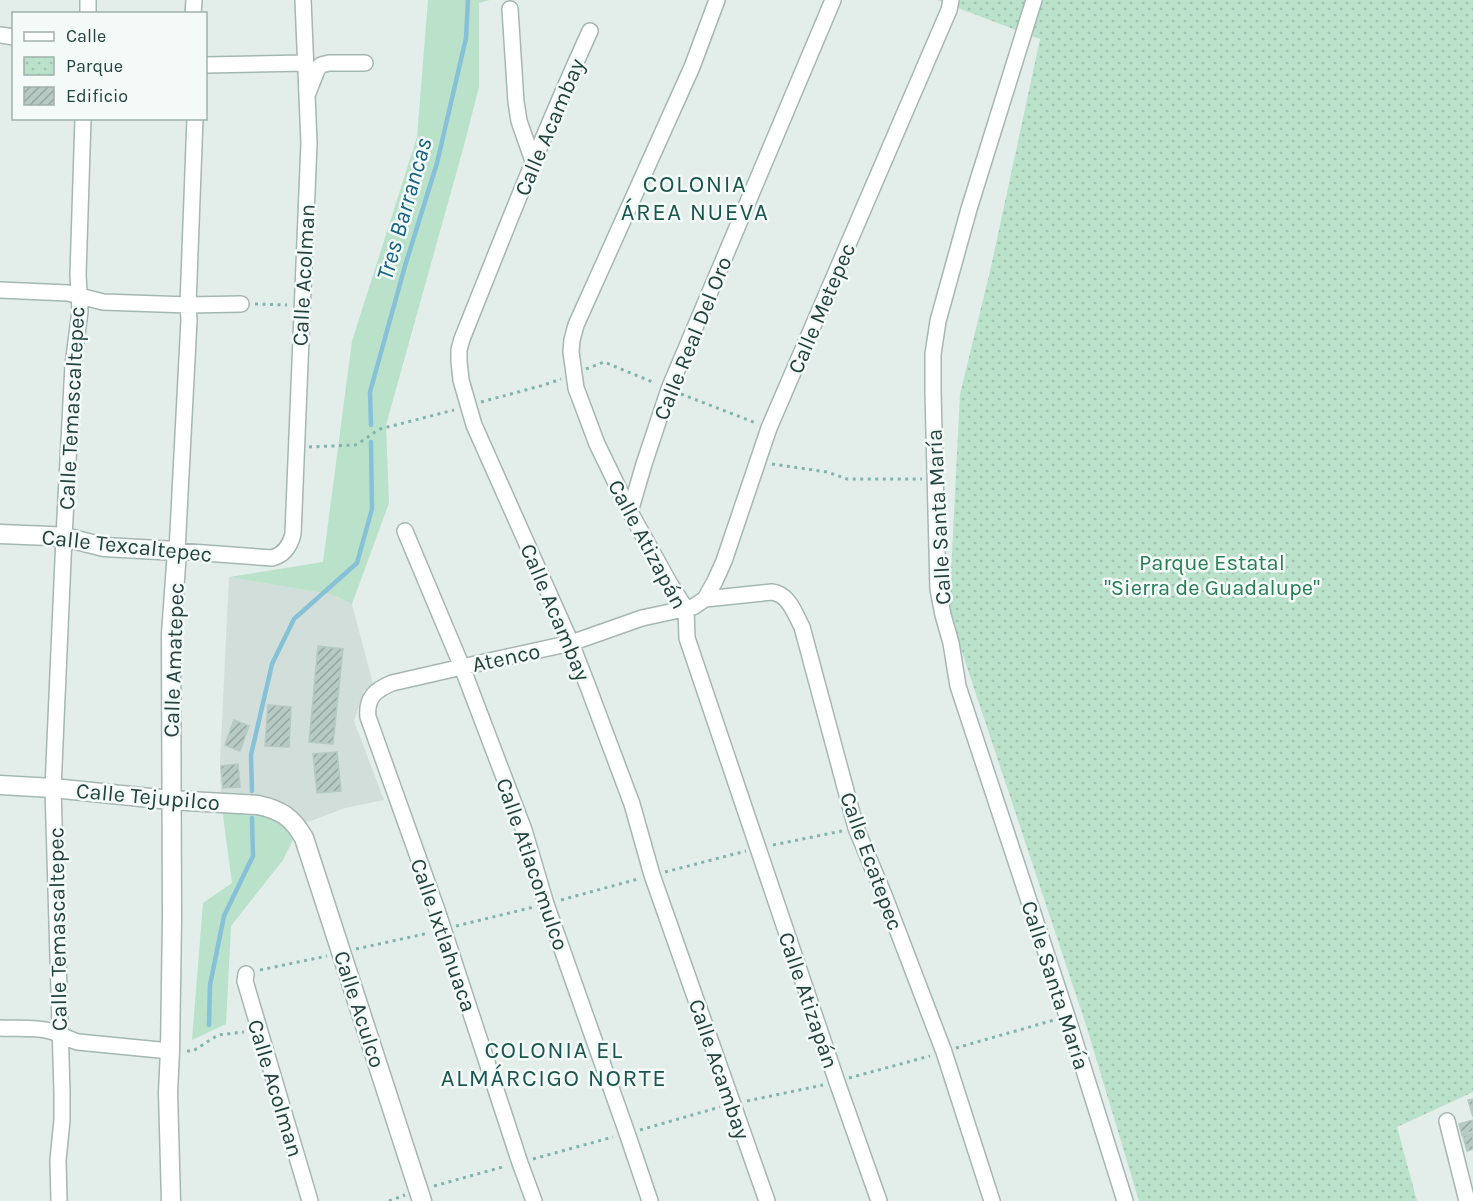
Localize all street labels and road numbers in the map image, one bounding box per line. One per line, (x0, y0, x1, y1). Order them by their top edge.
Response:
street label: Calle Acambay (509, 55, 591, 200)
street label: Calle Acolman (287, 203, 321, 347)
street label: Calle Metepec (783, 239, 861, 378)
street label: Calle Real Del Oro (648, 253, 738, 424)
street label: Calle Temascaltepec (54, 305, 90, 511)
street label: Calle Santa María (921, 428, 957, 606)
street label: Calle Atizapán (602, 475, 692, 614)
street label: Calle Texcaltepec (40, 524, 213, 568)
street label: Calle Acambay (514, 540, 596, 685)
street label: Calle Amatepec (158, 582, 190, 738)
street label: Atenco (470, 638, 543, 678)
street label: Calle Atlacomulco (490, 775, 574, 954)
street label: Calle Tejupilco (75, 778, 221, 816)
street label: Calle Ecatepec (834, 789, 908, 934)
street label: Calle Temascaltepec (43, 827, 73, 1031)
street label: Calle Ixtlahuaca (405, 855, 481, 1015)
street label: Calle Santa María (1015, 898, 1095, 1073)
street label: Calle Atizapán (773, 929, 844, 1072)
street label: Calle Aculco (328, 948, 390, 1071)
street label: Calle Acambay (683, 996, 755, 1143)
street label: Calle Acolman (242, 1016, 308, 1160)

